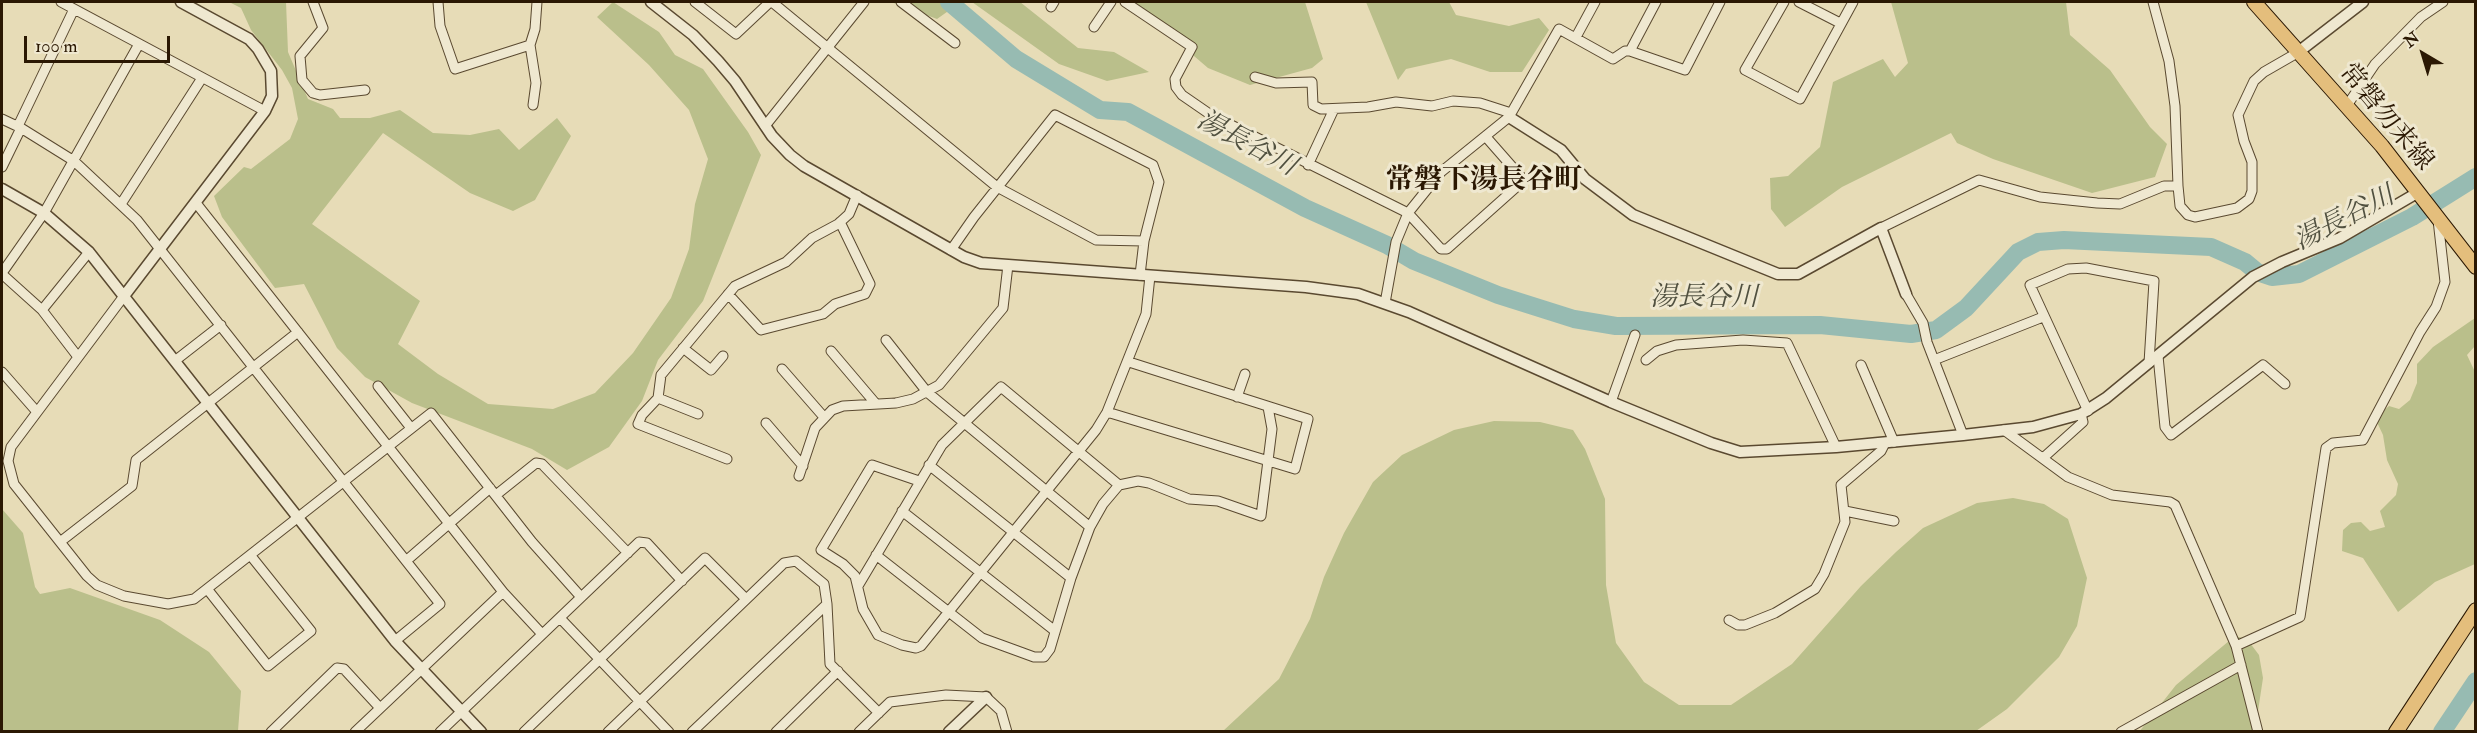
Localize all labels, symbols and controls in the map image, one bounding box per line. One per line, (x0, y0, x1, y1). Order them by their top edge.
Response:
scale bar (27, 24, 172, 62)
north arrow (2393, 24, 2453, 84)
text: N (2400, 28, 2424, 52)
text: 100 m (35, 35, 78, 58)
street label: 常磐勿来線 (2331, 58, 2439, 178)
water label: 湯長谷川 (1191, 105, 1301, 185)
district label: 常磐下湯長谷町 (1386, 165, 1582, 199)
water label: 湯長谷川 (2290, 181, 2400, 259)
water label: 湯長谷川 (1650, 283, 1758, 315)

